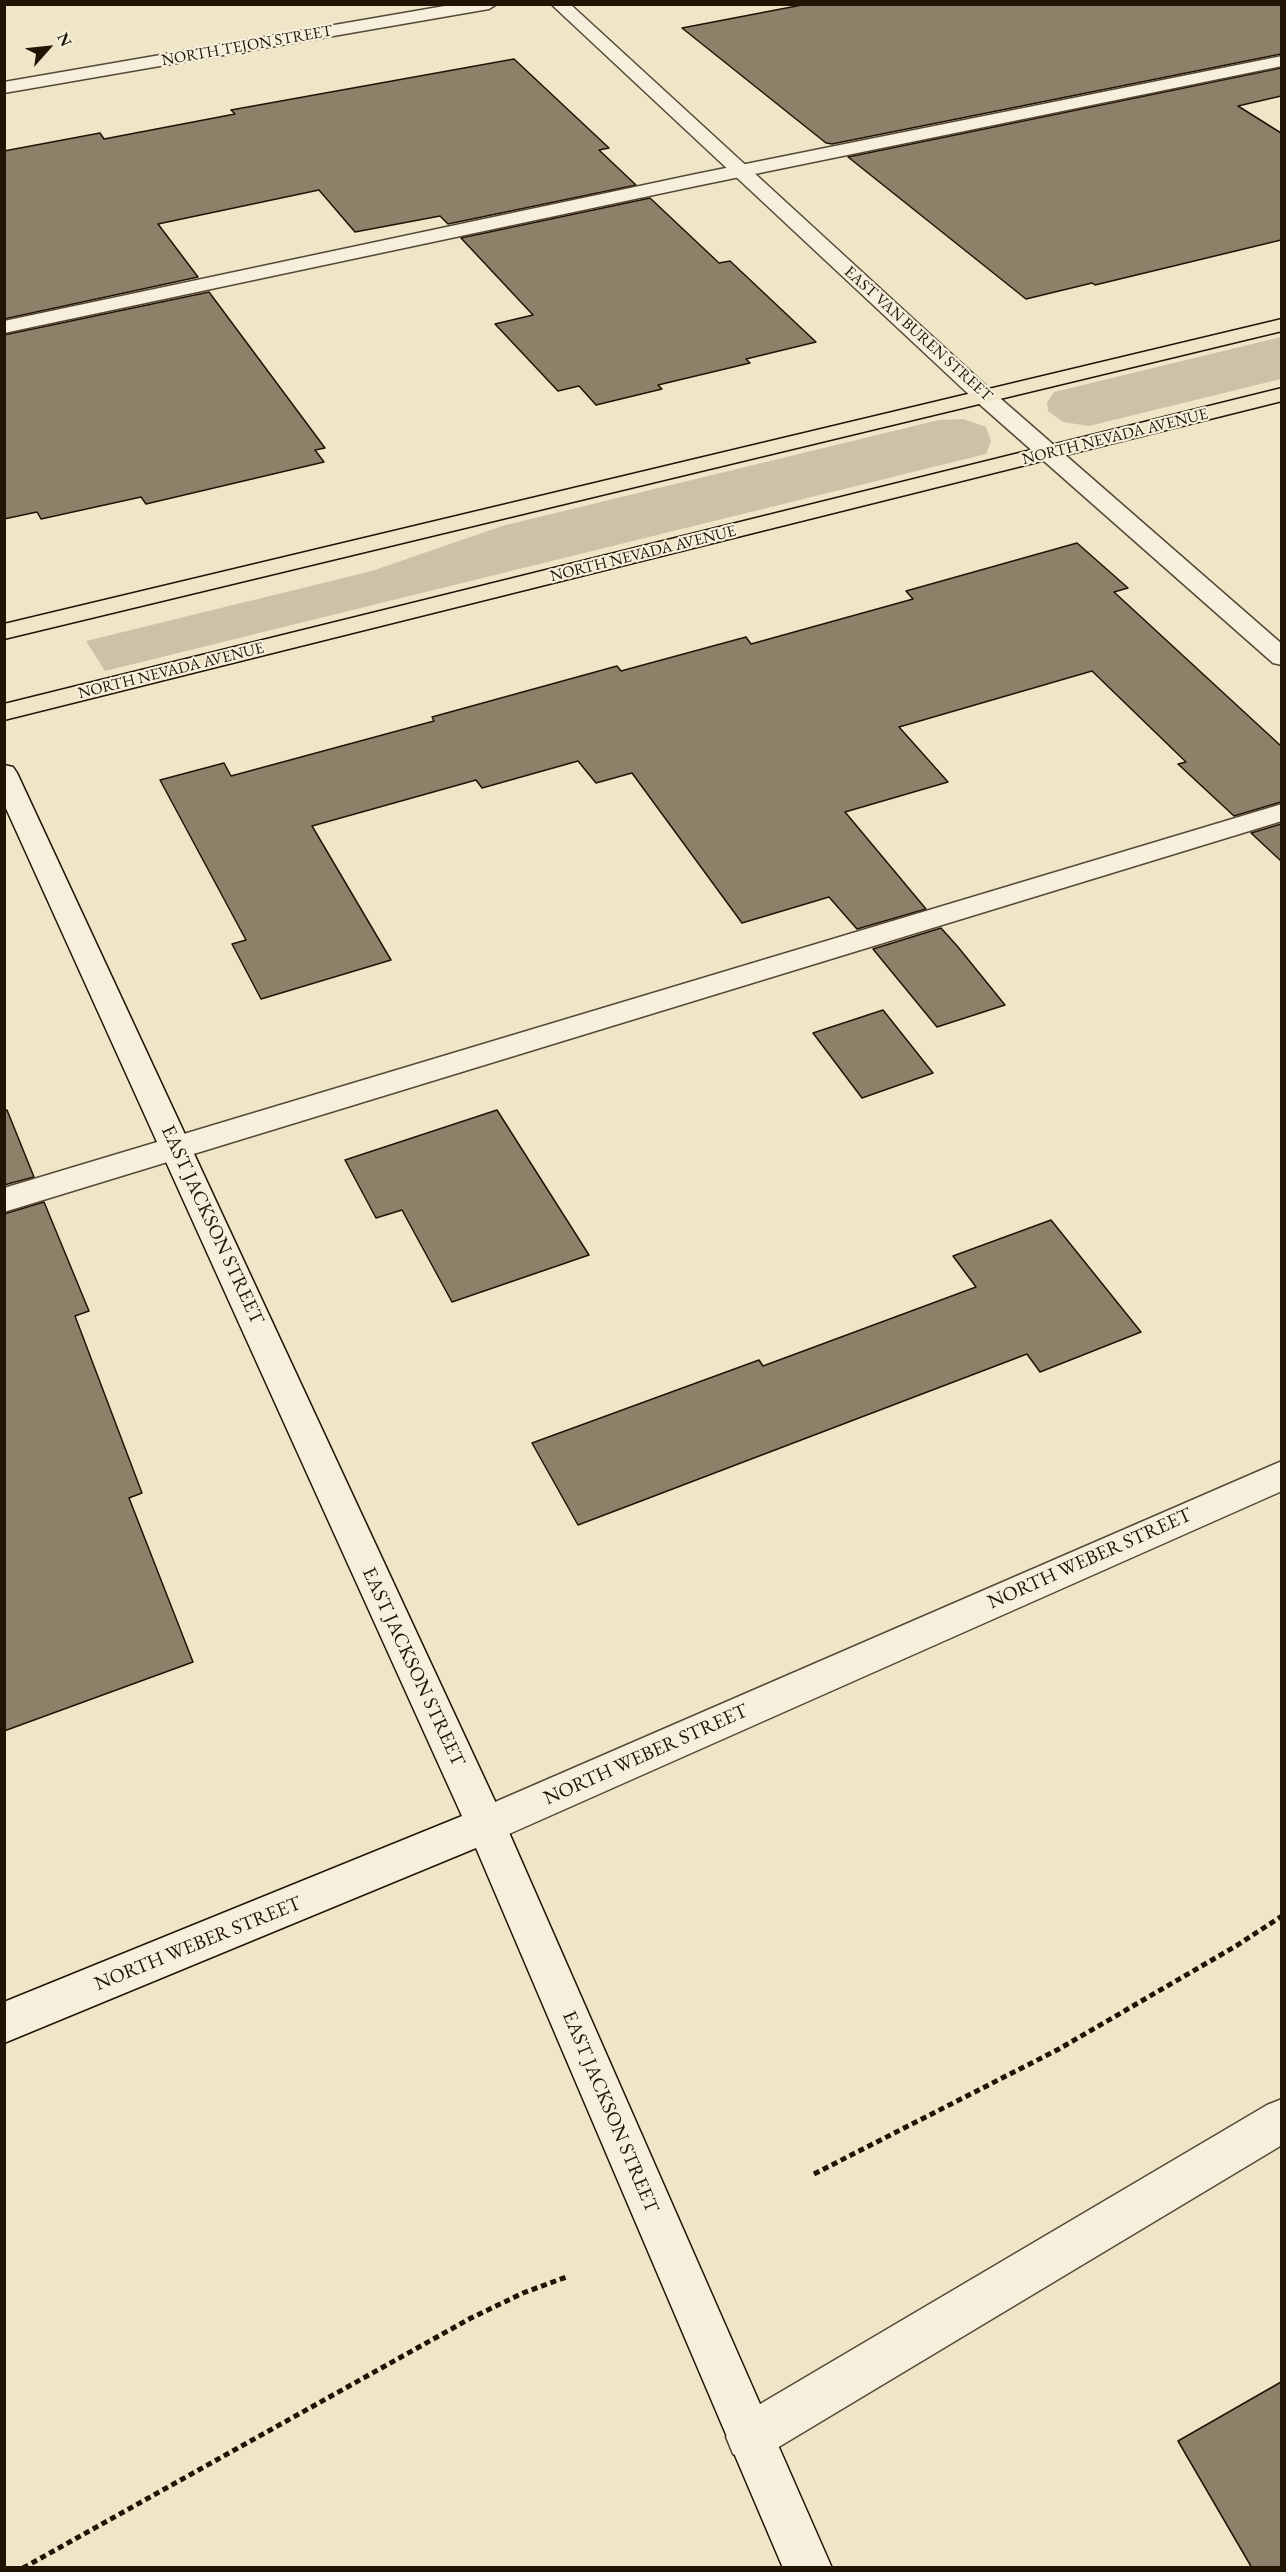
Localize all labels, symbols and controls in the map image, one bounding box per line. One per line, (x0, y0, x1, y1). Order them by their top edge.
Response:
north arrow (18, 18, 78, 78)
street label: NORTH TEJON STREET (160, 22, 334, 70)
text: N (52, 29, 77, 50)
street label: EAST VAN BUREN STREET (840, 262, 996, 406)
street label: NORTH NEVADA AVENUE (1020, 405, 1210, 469)
street label: NORTH NEVADA AVENUE (548, 522, 738, 586)
street label: NORTH NEVADA AVENUE (76, 639, 266, 703)
street label: EAST JACKSON STREET (155, 1122, 269, 1328)
street label: NORTH WEBER STREET (984, 1503, 1196, 1615)
street label: EAST JACKSON STREET (356, 1564, 470, 1770)
street label: NORTH WEBER STREET (540, 1699, 752, 1811)
street label: NORTH WEBER STREET (91, 1892, 305, 1996)
street label: EAST JACKSON STREET (557, 2007, 663, 2217)

